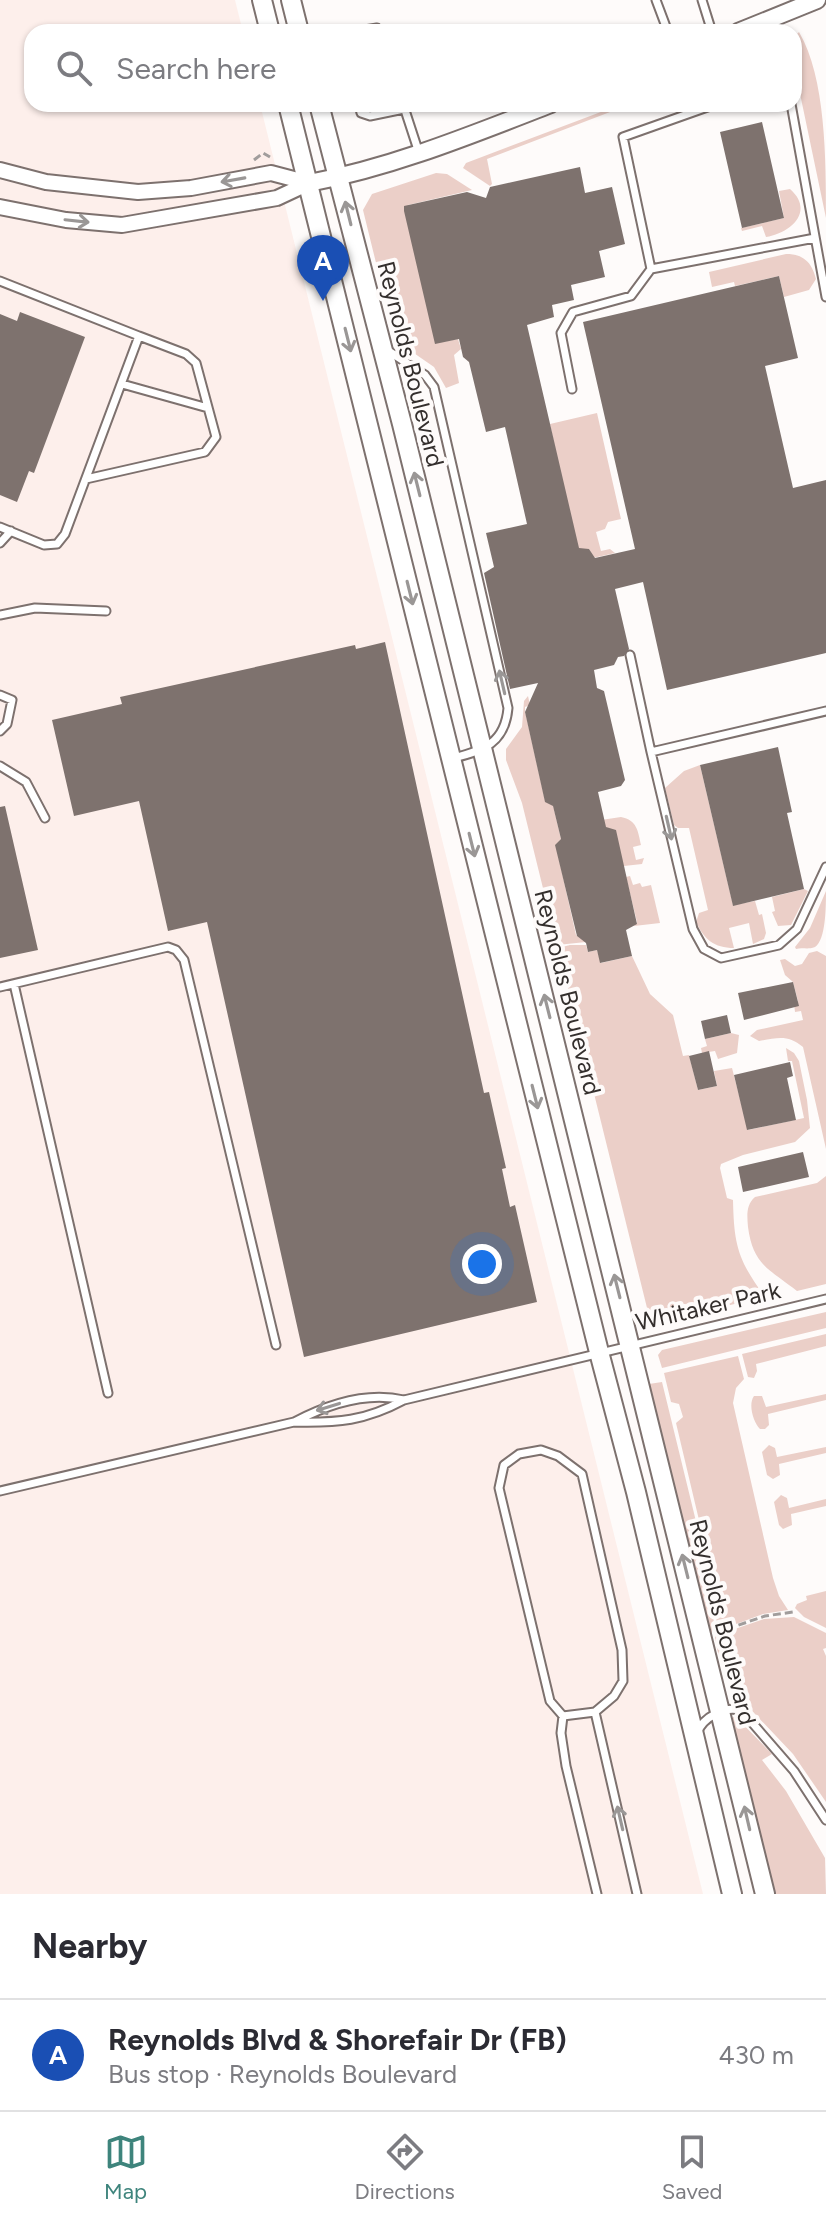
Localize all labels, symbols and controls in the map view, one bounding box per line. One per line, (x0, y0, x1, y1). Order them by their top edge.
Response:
search box (24, 24, 802, 112)
icon: search (52, 46, 96, 90)
text: Search here (116, 50, 276, 87)
one-way arrow (220, 174, 246, 189)
one-way arrow (340, 201, 355, 227)
one-way arrow (63, 214, 89, 229)
pin: A (297, 235, 349, 301)
street label: Reynolds Boulevard (371, 258, 451, 470)
one-way arrow (341, 327, 356, 353)
one-way arrow (409, 472, 424, 497)
one-way arrow (403, 579, 418, 605)
one-way arrow (494, 670, 509, 695)
one-way arrow (662, 814, 677, 840)
one-way arrow (466, 832, 481, 857)
street label: Reynolds Boulevard (528, 886, 608, 1098)
one-way arrow (539, 994, 554, 1020)
one-way arrow (529, 1084, 544, 1110)
your location (462, 1244, 502, 1284)
one-way arrow (609, 1273, 624, 1299)
street label: Whitaker Park (633, 1275, 783, 1337)
one-way arrow (316, 1400, 342, 1415)
street label: Reynolds Boulevard (683, 1516, 763, 1728)
one-way arrow (676, 1553, 691, 1579)
one-way arrow (612, 1806, 627, 1831)
one-way arrow (739, 1806, 754, 1832)
text: Nearby (32, 1926, 147, 1967)
text: Reynolds Blvd & Shorefair Dr (FB) (108, 2021, 567, 2058)
text: A (49, 2039, 67, 2071)
text: 430 m (718, 2039, 794, 2071)
text: Bus stop · Reynolds Boulevard (108, 2058, 457, 2090)
tab: Map (104, 2130, 148, 2205)
tab: Directions (355, 2130, 455, 2205)
tab: Saved (662, 2130, 722, 2205)

